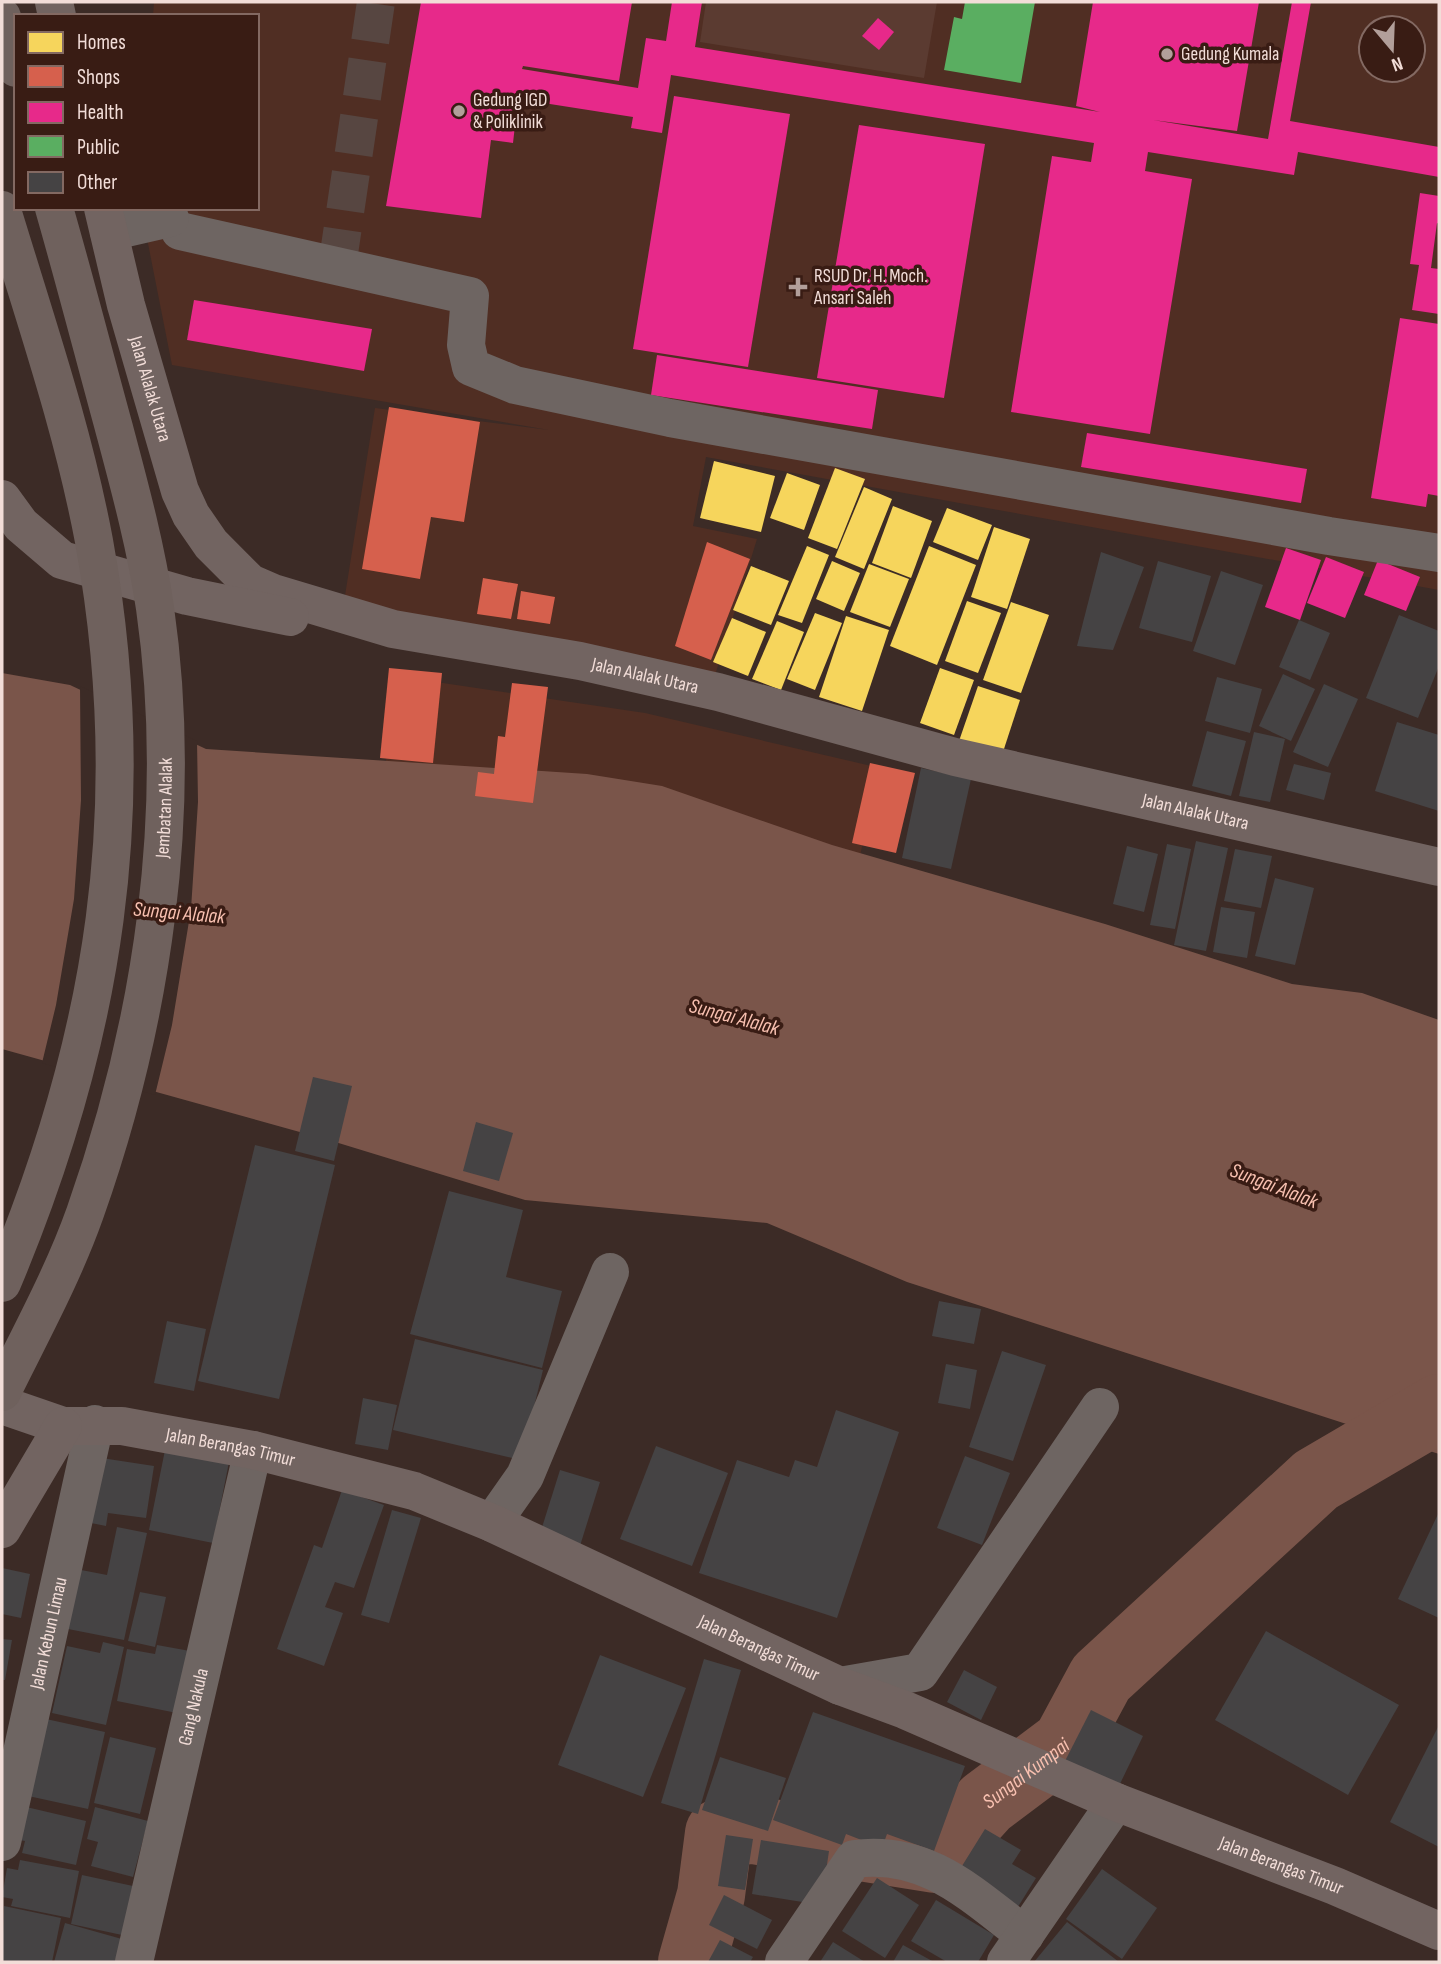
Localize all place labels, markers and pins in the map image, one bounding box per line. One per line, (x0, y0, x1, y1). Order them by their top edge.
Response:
place label: Gedung Kumala (1181, 43, 1279, 66)
marker: Gedung Kumala (1159, 46, 1175, 62)
place label: Gedung IGD & Poliklinik (473, 89, 547, 134)
marker: Gedung IGD & Poliklinik (451, 103, 467, 119)
place label: RSUD Dr. H. Moch. Ansari Saleh (813, 265, 928, 310)
marker: RSUD Dr. H. Moch. Ansari Saleh (788, 277, 808, 297)

